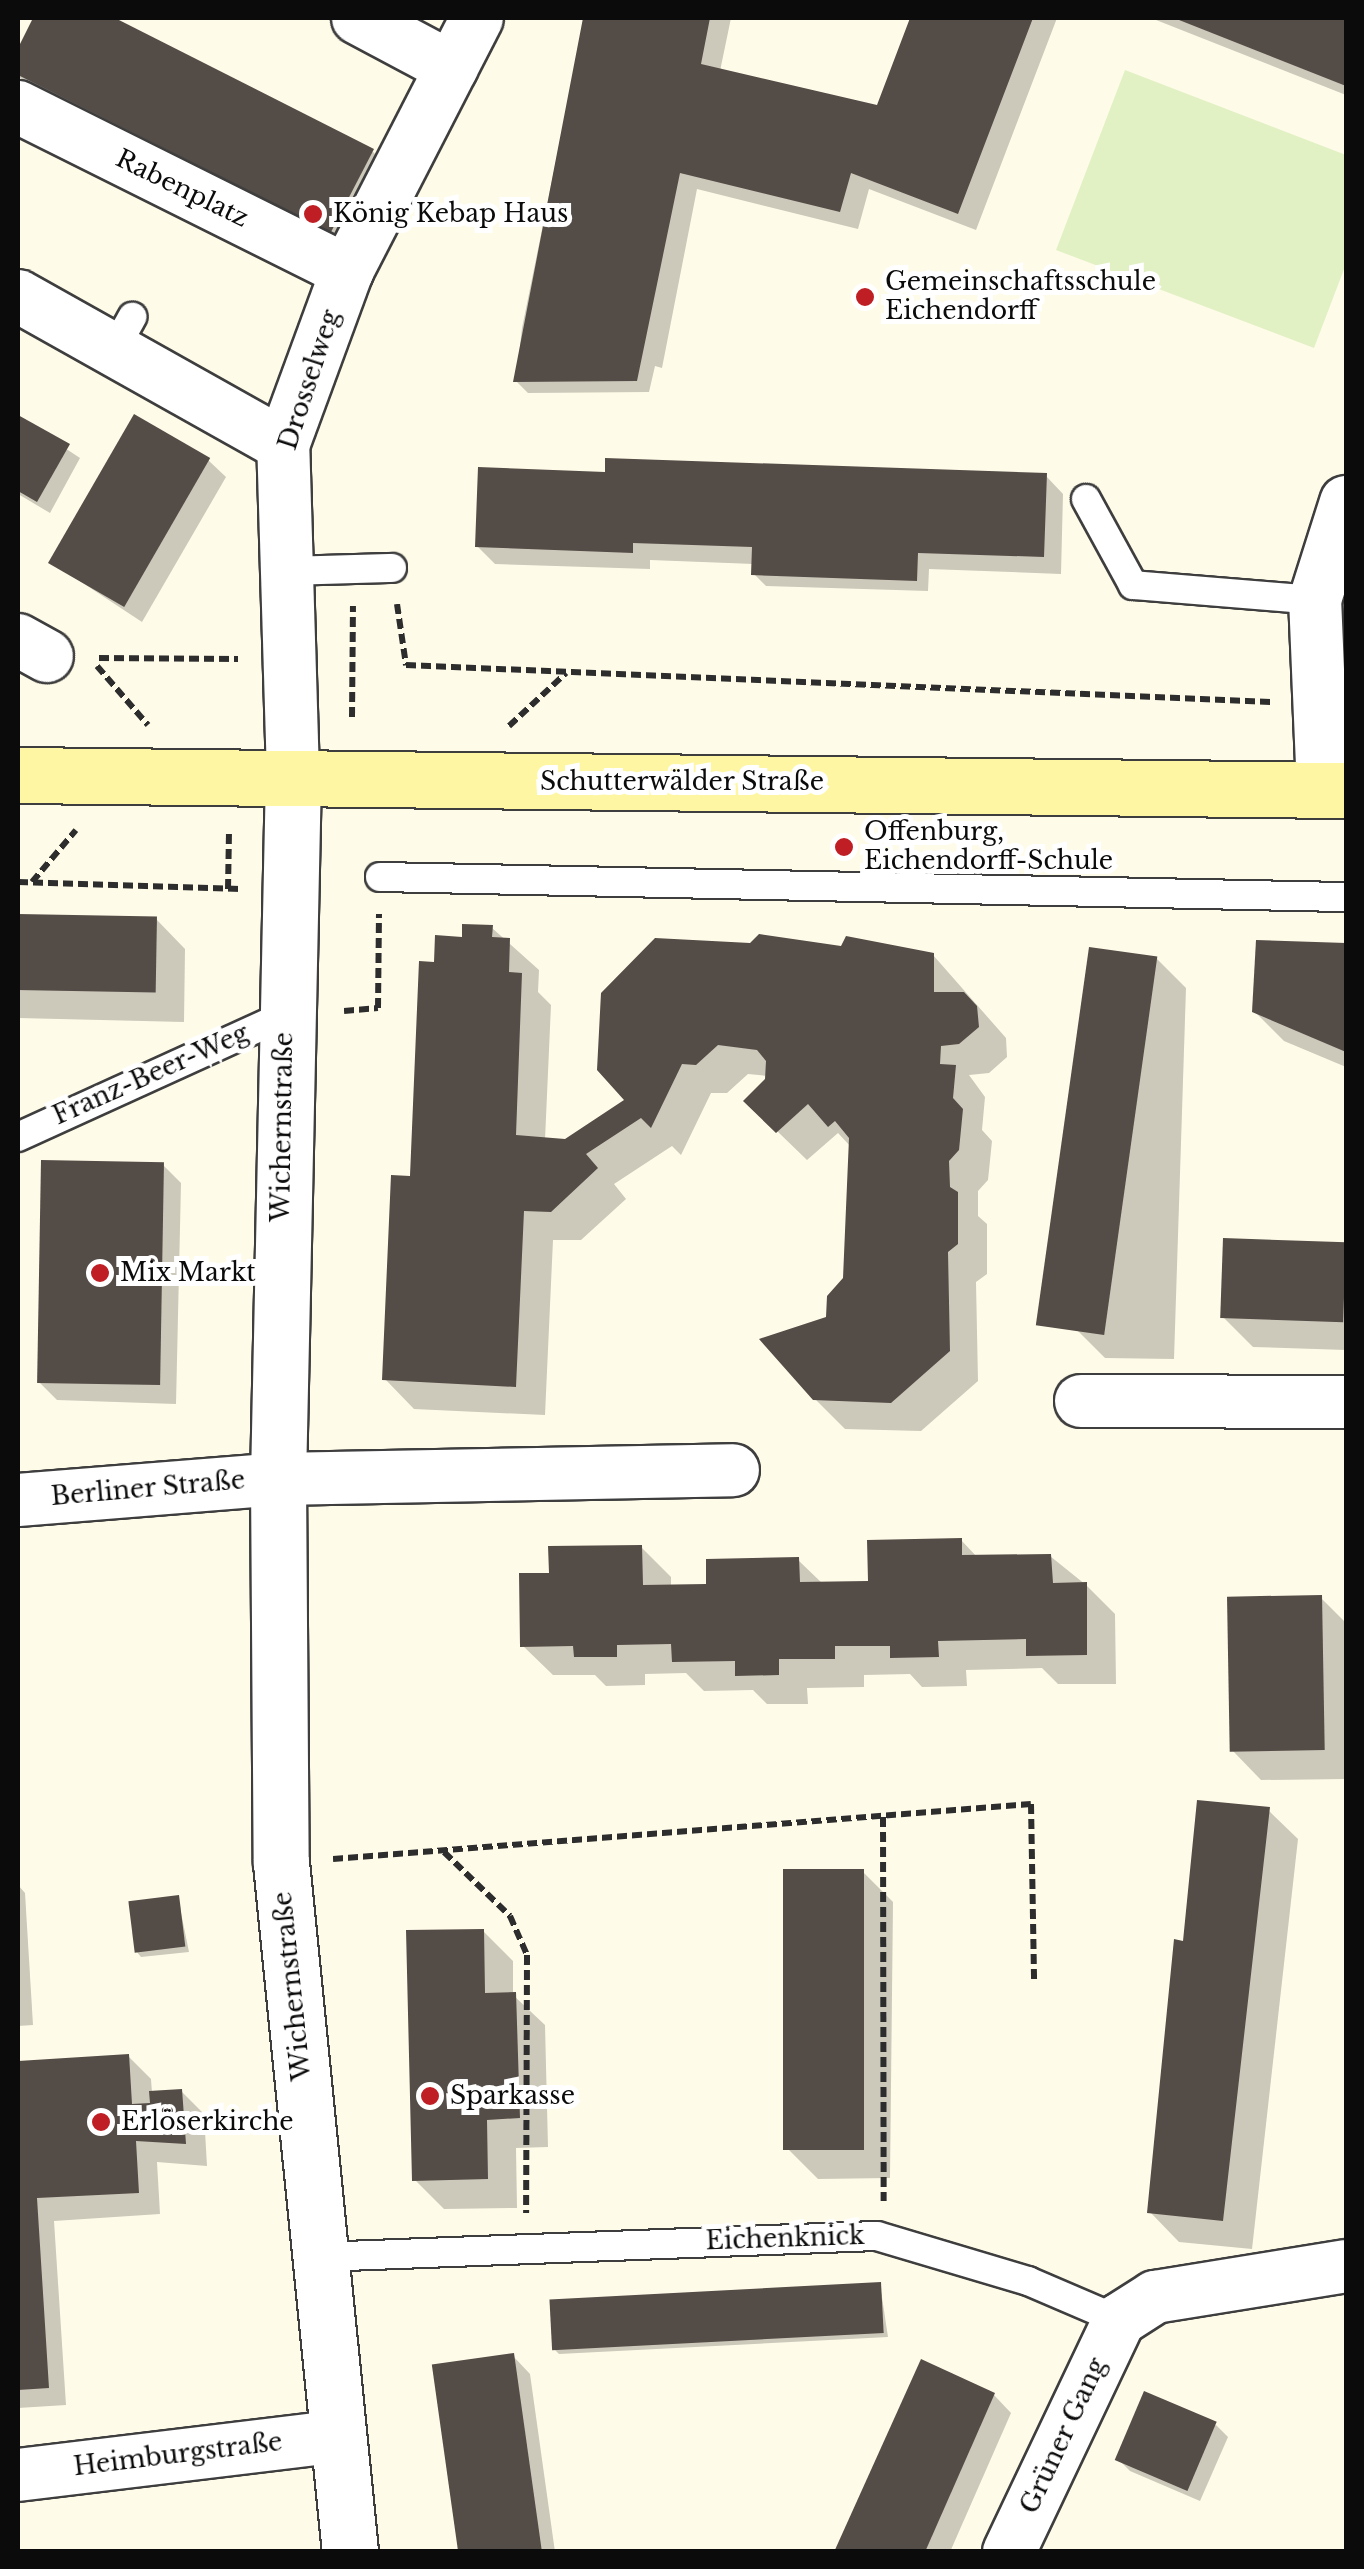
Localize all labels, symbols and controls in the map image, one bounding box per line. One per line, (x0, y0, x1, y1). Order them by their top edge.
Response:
street label: Rabenplatz (111, 144, 253, 234)
place label: König Kebap Haus (333, 199, 569, 229)
marker: König Kebap Haus (302, 203, 324, 225)
place label: Gemeinschaftsschule Eichendorff (885, 268, 1156, 327)
marker: Gemeinschaftsschule Eichendorff (854, 286, 876, 308)
street label: Drosselweg (273, 306, 347, 454)
street label: Schutterwälder Straße (540, 767, 824, 797)
place label: Offenburg, Eichendorff-Schule (864, 818, 1113, 877)
marker: Offenburg, Eichendorff-Schule (833, 836, 855, 858)
street label: Franz-Beer-Weg (49, 1018, 253, 1132)
street label: Wichernstraße (266, 1032, 300, 1222)
place label: Mix Markt (120, 1258, 256, 1288)
marker: Mix Markt (89, 1262, 111, 1284)
street label: Berliner Straße (49, 1466, 247, 1512)
street label: Wichernstraße (268, 1890, 318, 2082)
place label: Sparkasse (450, 2081, 575, 2111)
marker: Sparkasse (419, 2085, 441, 2107)
place label: Erlöserkirche (121, 2107, 294, 2137)
marker: Erlöserkirche (90, 2111, 112, 2133)
street label: Eichenknick (705, 2221, 865, 2257)
street label: Grüner Gang (1015, 2353, 1113, 2519)
street label: Heimburgstraße (72, 2427, 284, 2483)

